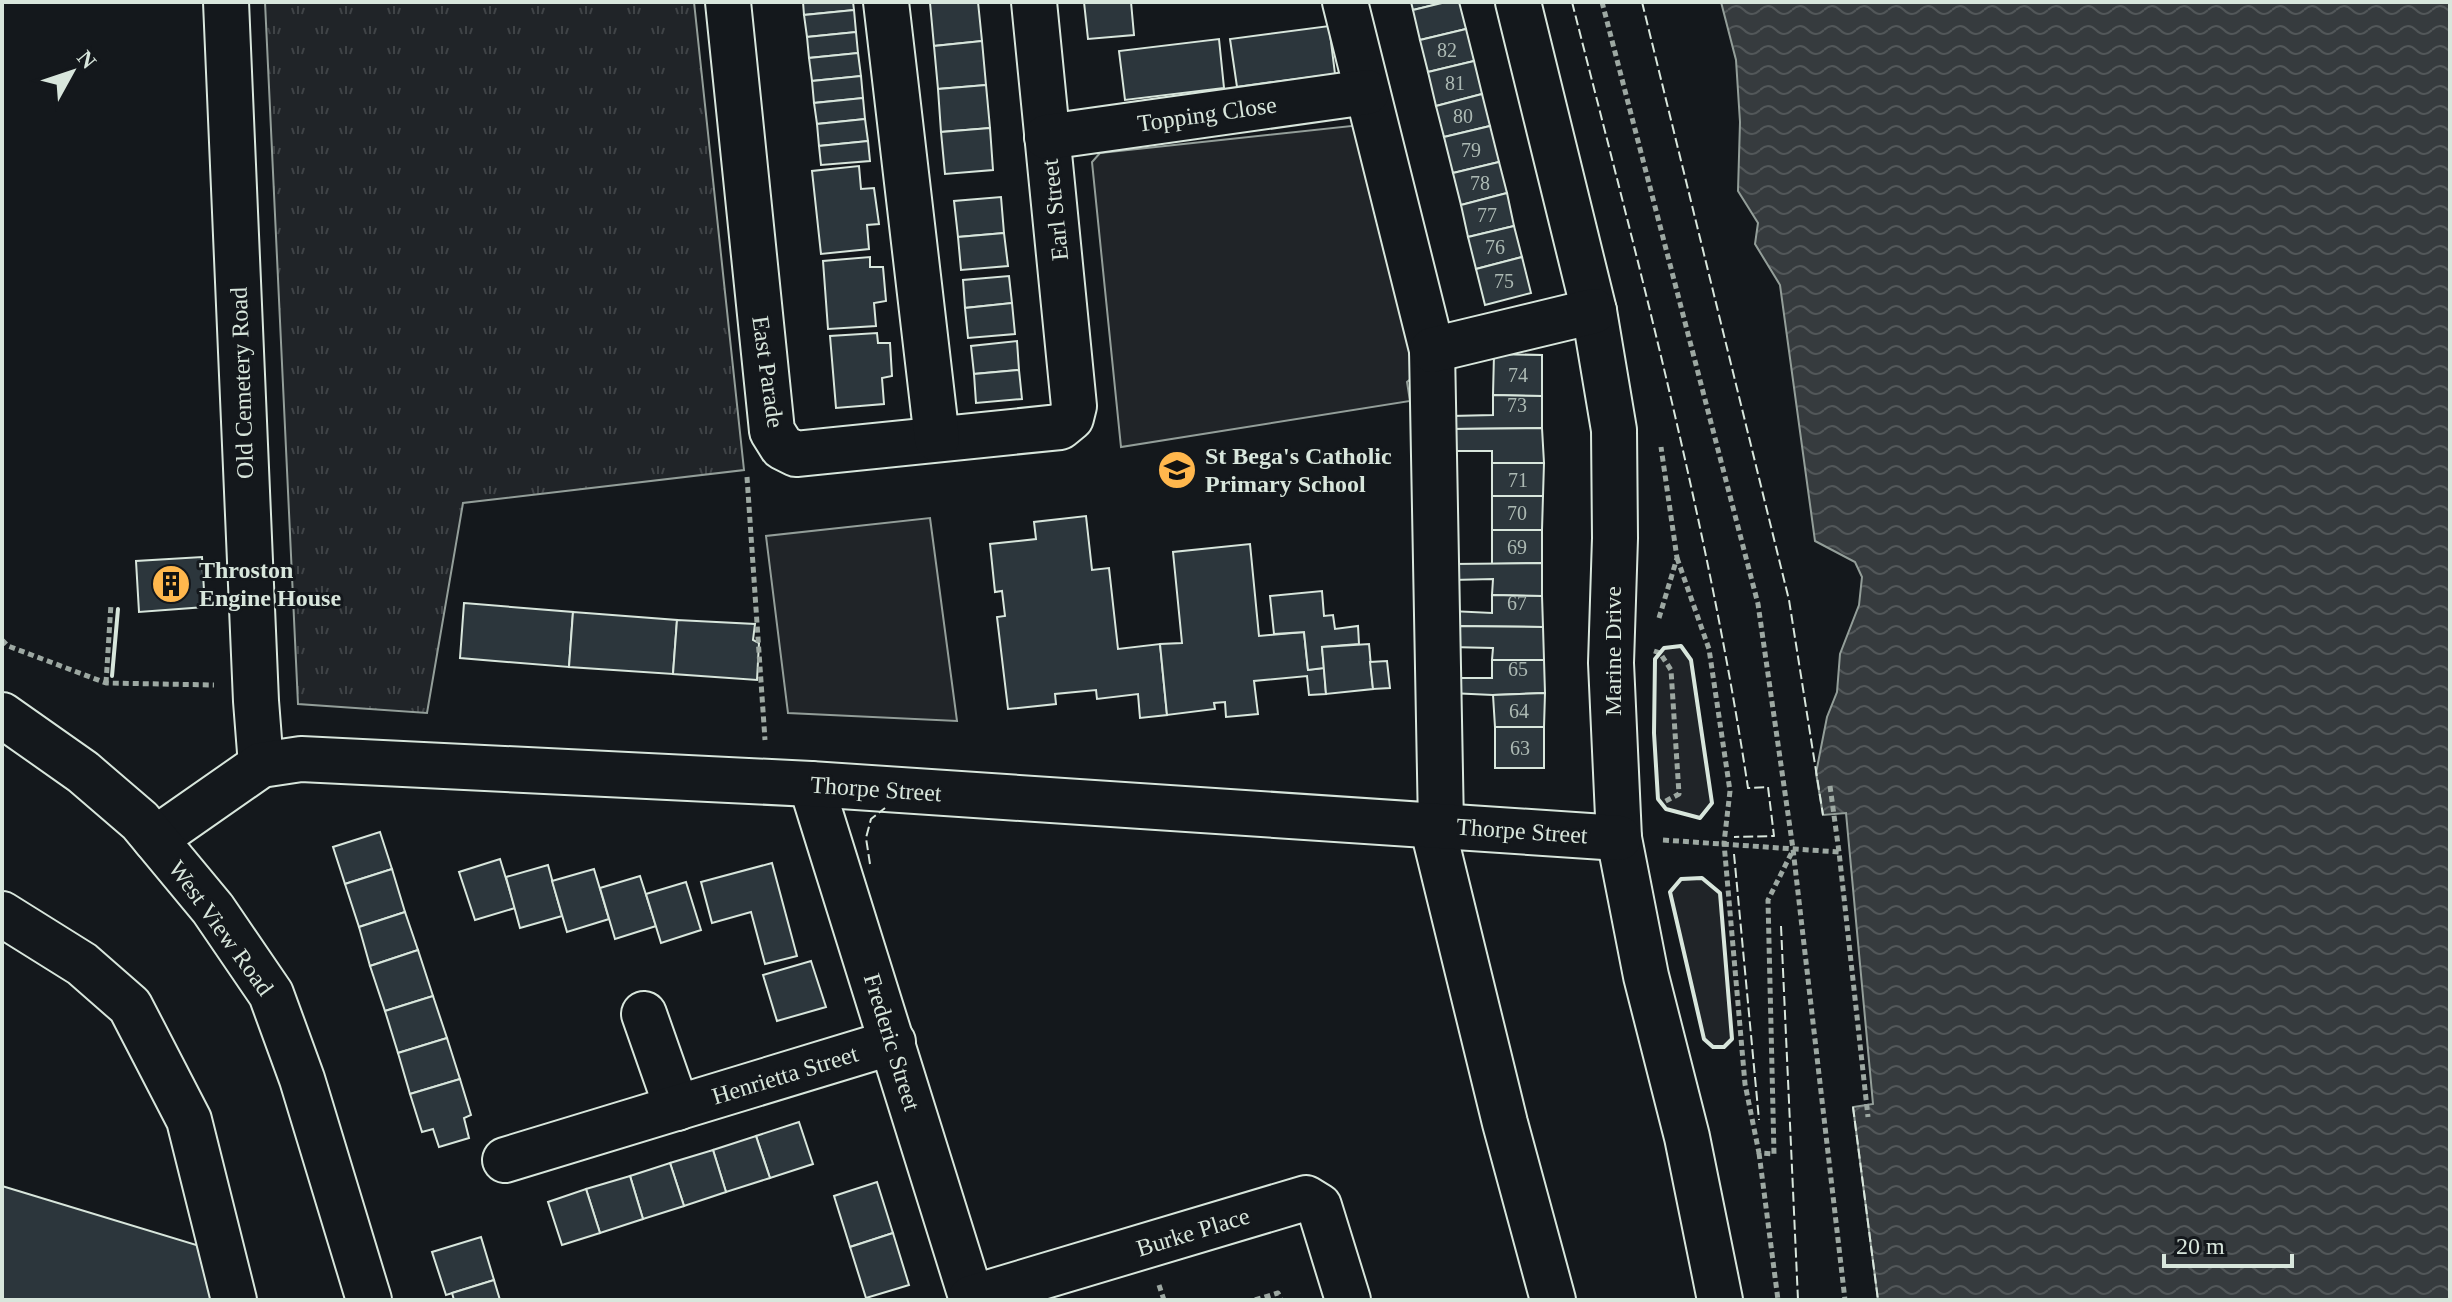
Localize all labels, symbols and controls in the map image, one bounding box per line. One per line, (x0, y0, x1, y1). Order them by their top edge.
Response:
north arrow (32, 32, 112, 112)
house number: 82 (1437, 39, 1457, 61)
text: N (72, 45, 102, 74)
house number: 81 (1445, 72, 1465, 94)
street label: Topping Close (1136, 91, 1278, 137)
house number: 80 (1453, 105, 1473, 127)
house number: 79 (1461, 139, 1481, 161)
street label: Earl Street (1037, 158, 1073, 262)
house number: 78 (1470, 172, 1490, 194)
house number: 77 (1477, 204, 1497, 226)
house number: 76 (1485, 236, 1505, 258)
house number: 75 (1494, 270, 1514, 292)
street label: Old Cemetery Road (226, 287, 258, 479)
street label: East Parade (747, 314, 789, 430)
house number: 74 (1508, 364, 1528, 386)
house number: 73 (1507, 394, 1527, 416)
place label: St Bega's Catholic Primary School (1205, 443, 1392, 497)
school or university icon: St Bega's Catholic Primary School (1156, 449, 1198, 491)
house number: 71 (1508, 469, 1528, 491)
house number: 70 (1507, 502, 1527, 524)
house number: 69 (1507, 536, 1527, 558)
place label: Throston Engine House (199, 557, 341, 611)
building icon: Throston Engine House (150, 563, 192, 605)
street label: Marine Drive (1600, 586, 1626, 716)
house number: 67 (1507, 592, 1527, 614)
house number: 65 (1508, 658, 1528, 680)
house number: 64 (1509, 700, 1529, 722)
house number: 63 (1510, 737, 1530, 759)
street label: Thorpe Street (810, 771, 943, 807)
street label: Thorpe Street (1456, 813, 1589, 849)
street label: West View Road (163, 856, 279, 1000)
street label: Frederic Street (859, 970, 925, 1114)
street label: Henrietta Street (709, 1040, 861, 1110)
street label: Burke Place (1133, 1203, 1253, 1261)
scale bar (2164, 1218, 2292, 1268)
text: 20 m (2176, 1233, 2225, 1259)

